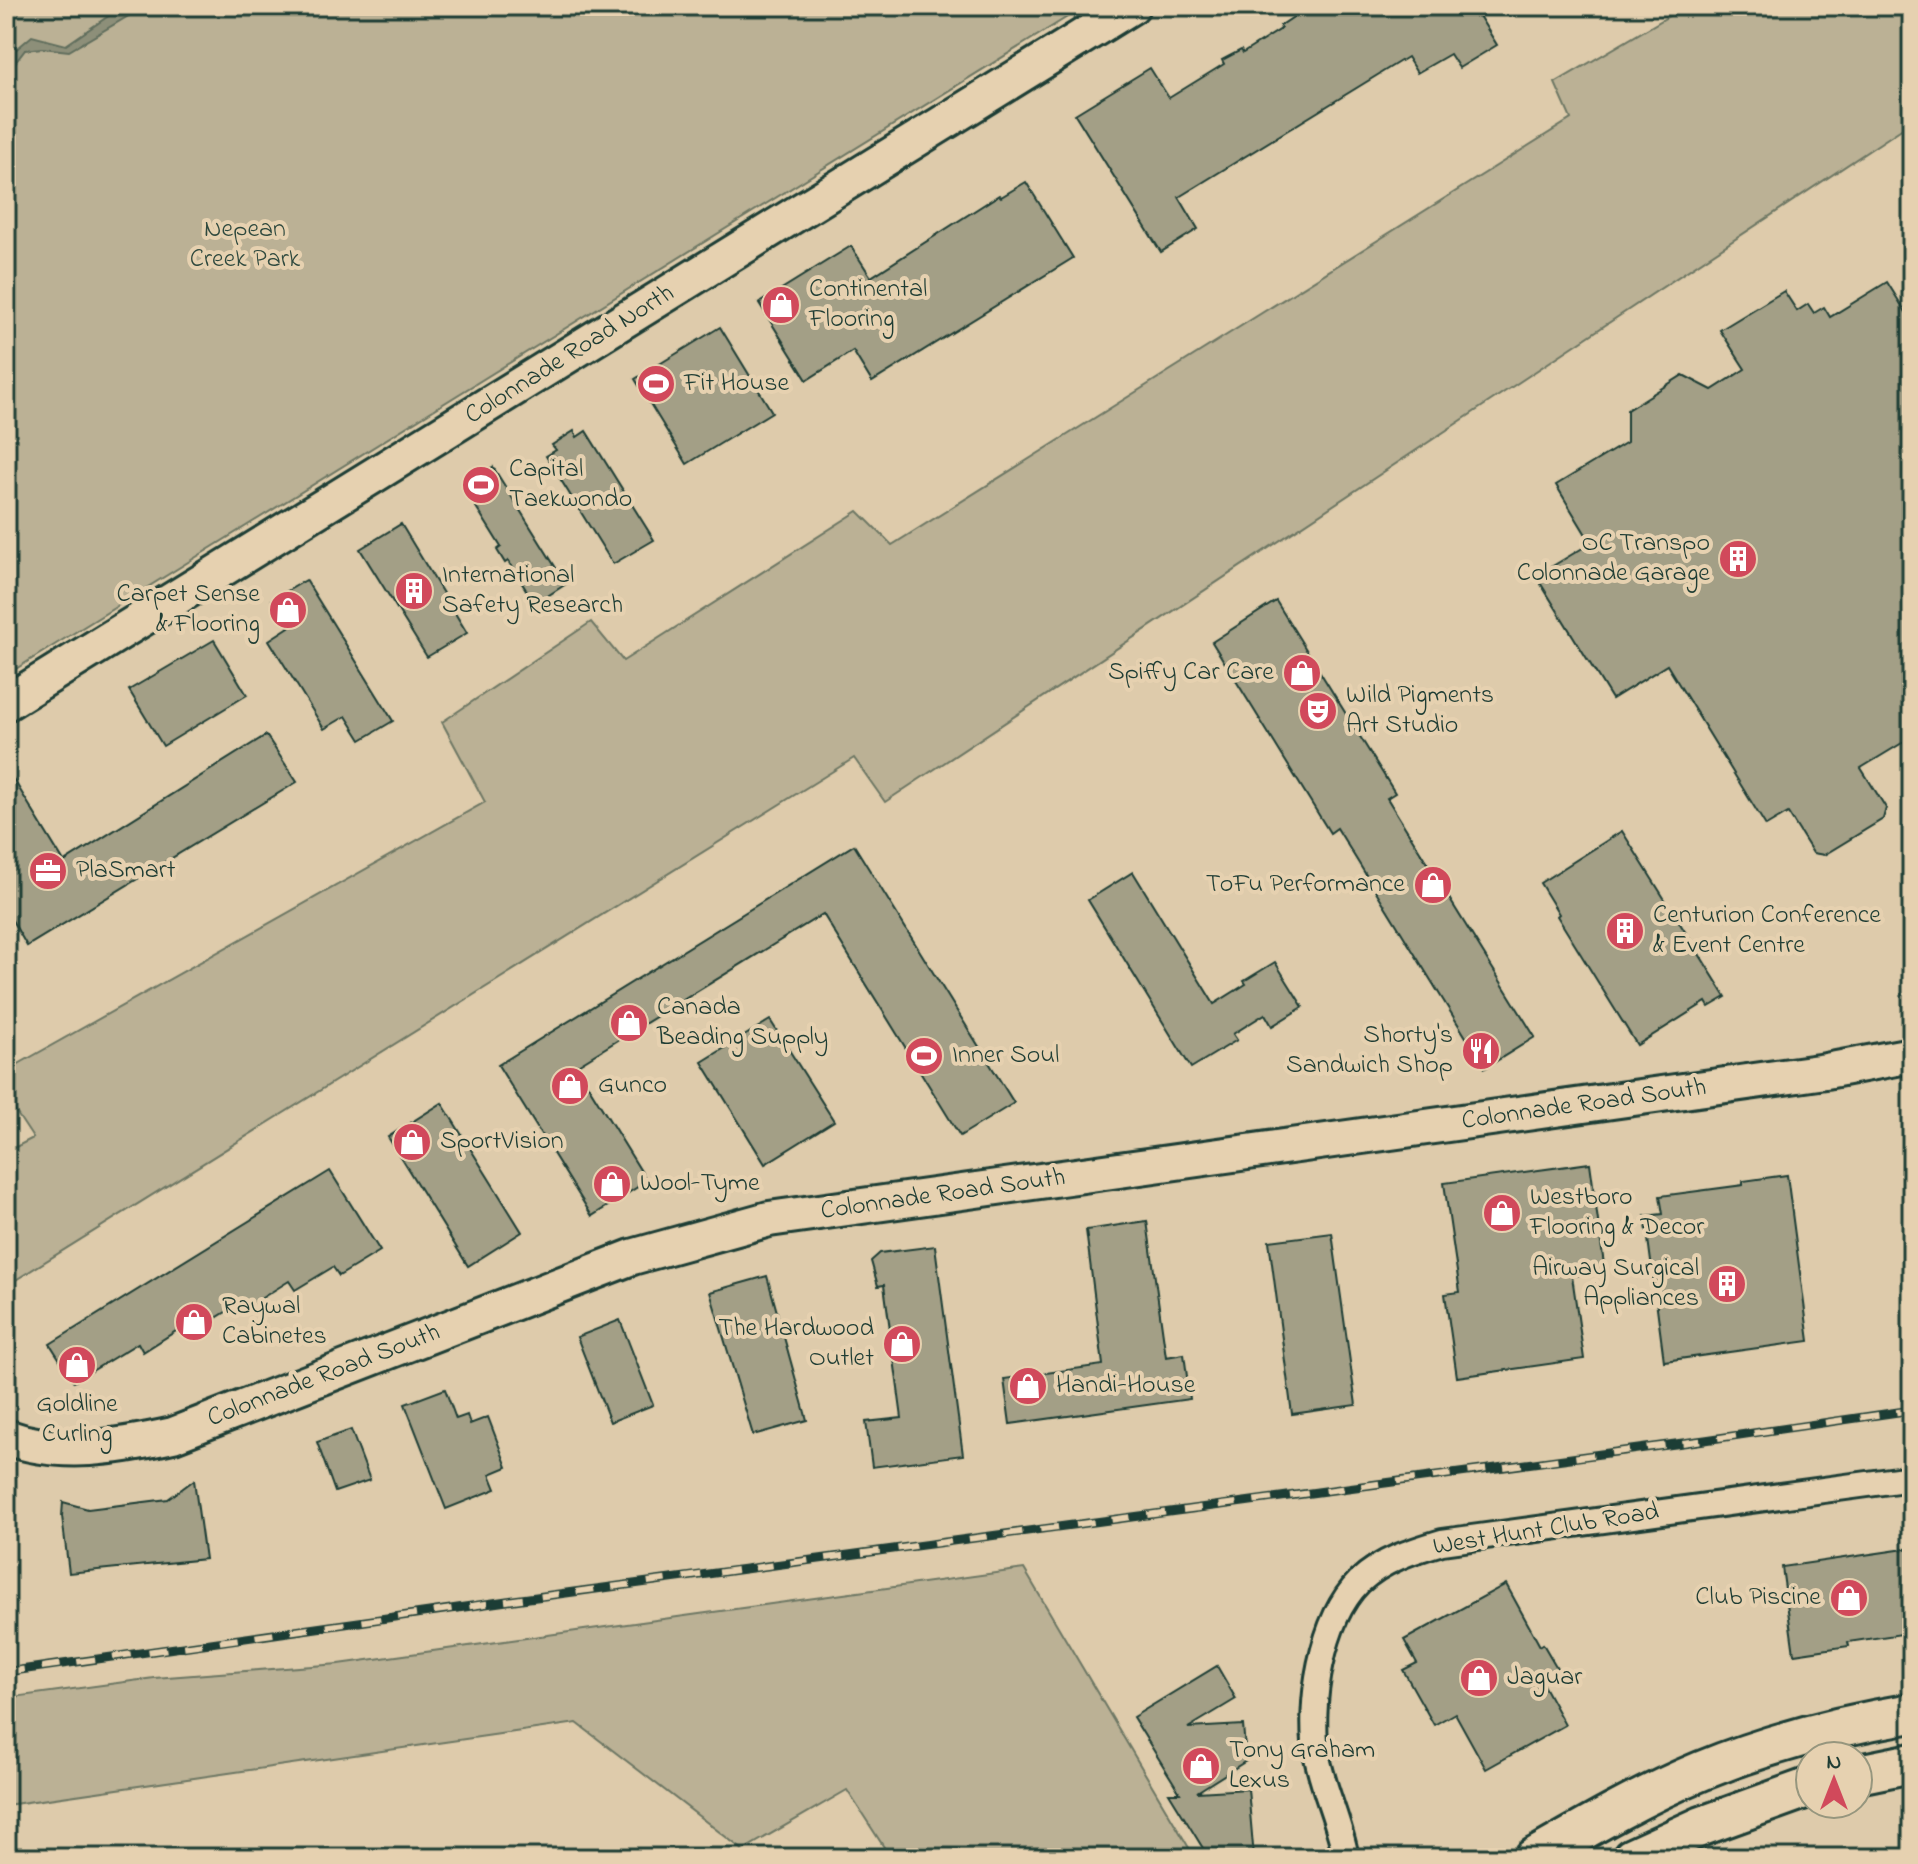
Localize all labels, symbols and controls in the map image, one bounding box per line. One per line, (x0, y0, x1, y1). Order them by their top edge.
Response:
park label: Nepean Creek Park (190, 211, 301, 279)
place label: Continental Flooring (808, 271, 927, 339)
street label: Colonnade Road North (458, 275, 682, 435)
shop icon: Continental Flooring (760, 284, 802, 326)
sports icon: Fit House (635, 363, 677, 405)
place label: Fit House (683, 365, 789, 403)
place label: Capital Taekwondo (509, 451, 632, 519)
sports icon: Capital Taekwondo (460, 464, 502, 506)
place label: OC Transpo Colonnade Garage (1517, 525, 1710, 593)
building icon: OC Transpo Colonnade Garage (1717, 538, 1759, 580)
place label: International Safety Research (442, 557, 623, 625)
building icon: International Safety Research (393, 570, 435, 612)
place label: Carpet Sense & Flooring (117, 576, 260, 644)
shop icon: Carpet Sense & Flooring (267, 589, 309, 631)
shop icon: Spiffy Car Care (1281, 652, 1323, 694)
place label: Spiffy Car Care (1108, 654, 1274, 692)
place label: Wild Pigments Art Studio (1346, 677, 1494, 745)
theatre icon: Wild Pigments Art Studio (1297, 690, 1339, 732)
office icon: PlaSmart (27, 850, 69, 892)
place label: PlaSmart (76, 852, 176, 890)
shop icon: ToFu Performance (1412, 864, 1454, 906)
place label: ToFu Performance (1206, 866, 1405, 904)
place label: Centurion Conference & Event Centre (1653, 897, 1881, 965)
building icon: Centurion Conference & Event Centre (1604, 910, 1646, 952)
place label: Canada Beading Supply (656, 989, 828, 1057)
shop icon: Canada Beading Supply (608, 1002, 650, 1044)
place label: Shorty's Sandwich Shop (1286, 1017, 1453, 1085)
restaurant icon: Shorty's Sandwich Shop (1460, 1030, 1502, 1072)
sports icon: Inner Soul (903, 1035, 945, 1077)
place label: Inner Soul (952, 1037, 1059, 1075)
shop icon: Gunco (549, 1065, 591, 1107)
place label: Gunco (598, 1067, 667, 1105)
street label: Colonnade Road South (1459, 1069, 1709, 1141)
shop icon: SportVision (391, 1121, 433, 1163)
place label: SportVision (440, 1123, 564, 1161)
street label: Colonnade Road South (818, 1159, 1068, 1231)
shop icon: Wool-Tyme (591, 1163, 633, 1205)
place label: Wool-Tyme (640, 1165, 760, 1203)
place label: Westboro Flooring & Decor (1529, 1179, 1705, 1247)
shop icon: Westboro Flooring & Decor (1481, 1192, 1523, 1234)
place label: Airway Surgical Appliances (1532, 1250, 1699, 1318)
building icon: Airway Surgical Appliances (1706, 1263, 1748, 1305)
place label: Raywal Cabinetes (222, 1288, 327, 1356)
shop icon: Raywal Cabinetes (173, 1301, 215, 1343)
place label: The Hardwood Outlet (718, 1310, 874, 1378)
street label: Colonnade Road South (202, 1314, 446, 1438)
shop icon: The Hardwood Outlet (881, 1323, 923, 1365)
shop icon: Goldline Curling (56, 1344, 98, 1386)
shop icon: Handi-House (1007, 1365, 1049, 1407)
place label: Handi-House (1056, 1367, 1196, 1405)
place label: Goldline Curling (36, 1386, 118, 1454)
street label: West Hunt Club Road (1430, 1493, 1662, 1567)
shop icon: Club Piscine (1828, 1577, 1870, 1619)
place label: Club Piscine (1695, 1579, 1821, 1617)
shop icon: Jaguar (1458, 1657, 1500, 1699)
place label: Jaguar (1507, 1659, 1583, 1697)
place label: Tony Graham Lexus (1229, 1732, 1375, 1800)
north arrow (1794, 1740, 1874, 1820)
shop icon: Tony Graham Lexus (1180, 1745, 1222, 1787)
text: N (1827, 1747, 1841, 1779)

